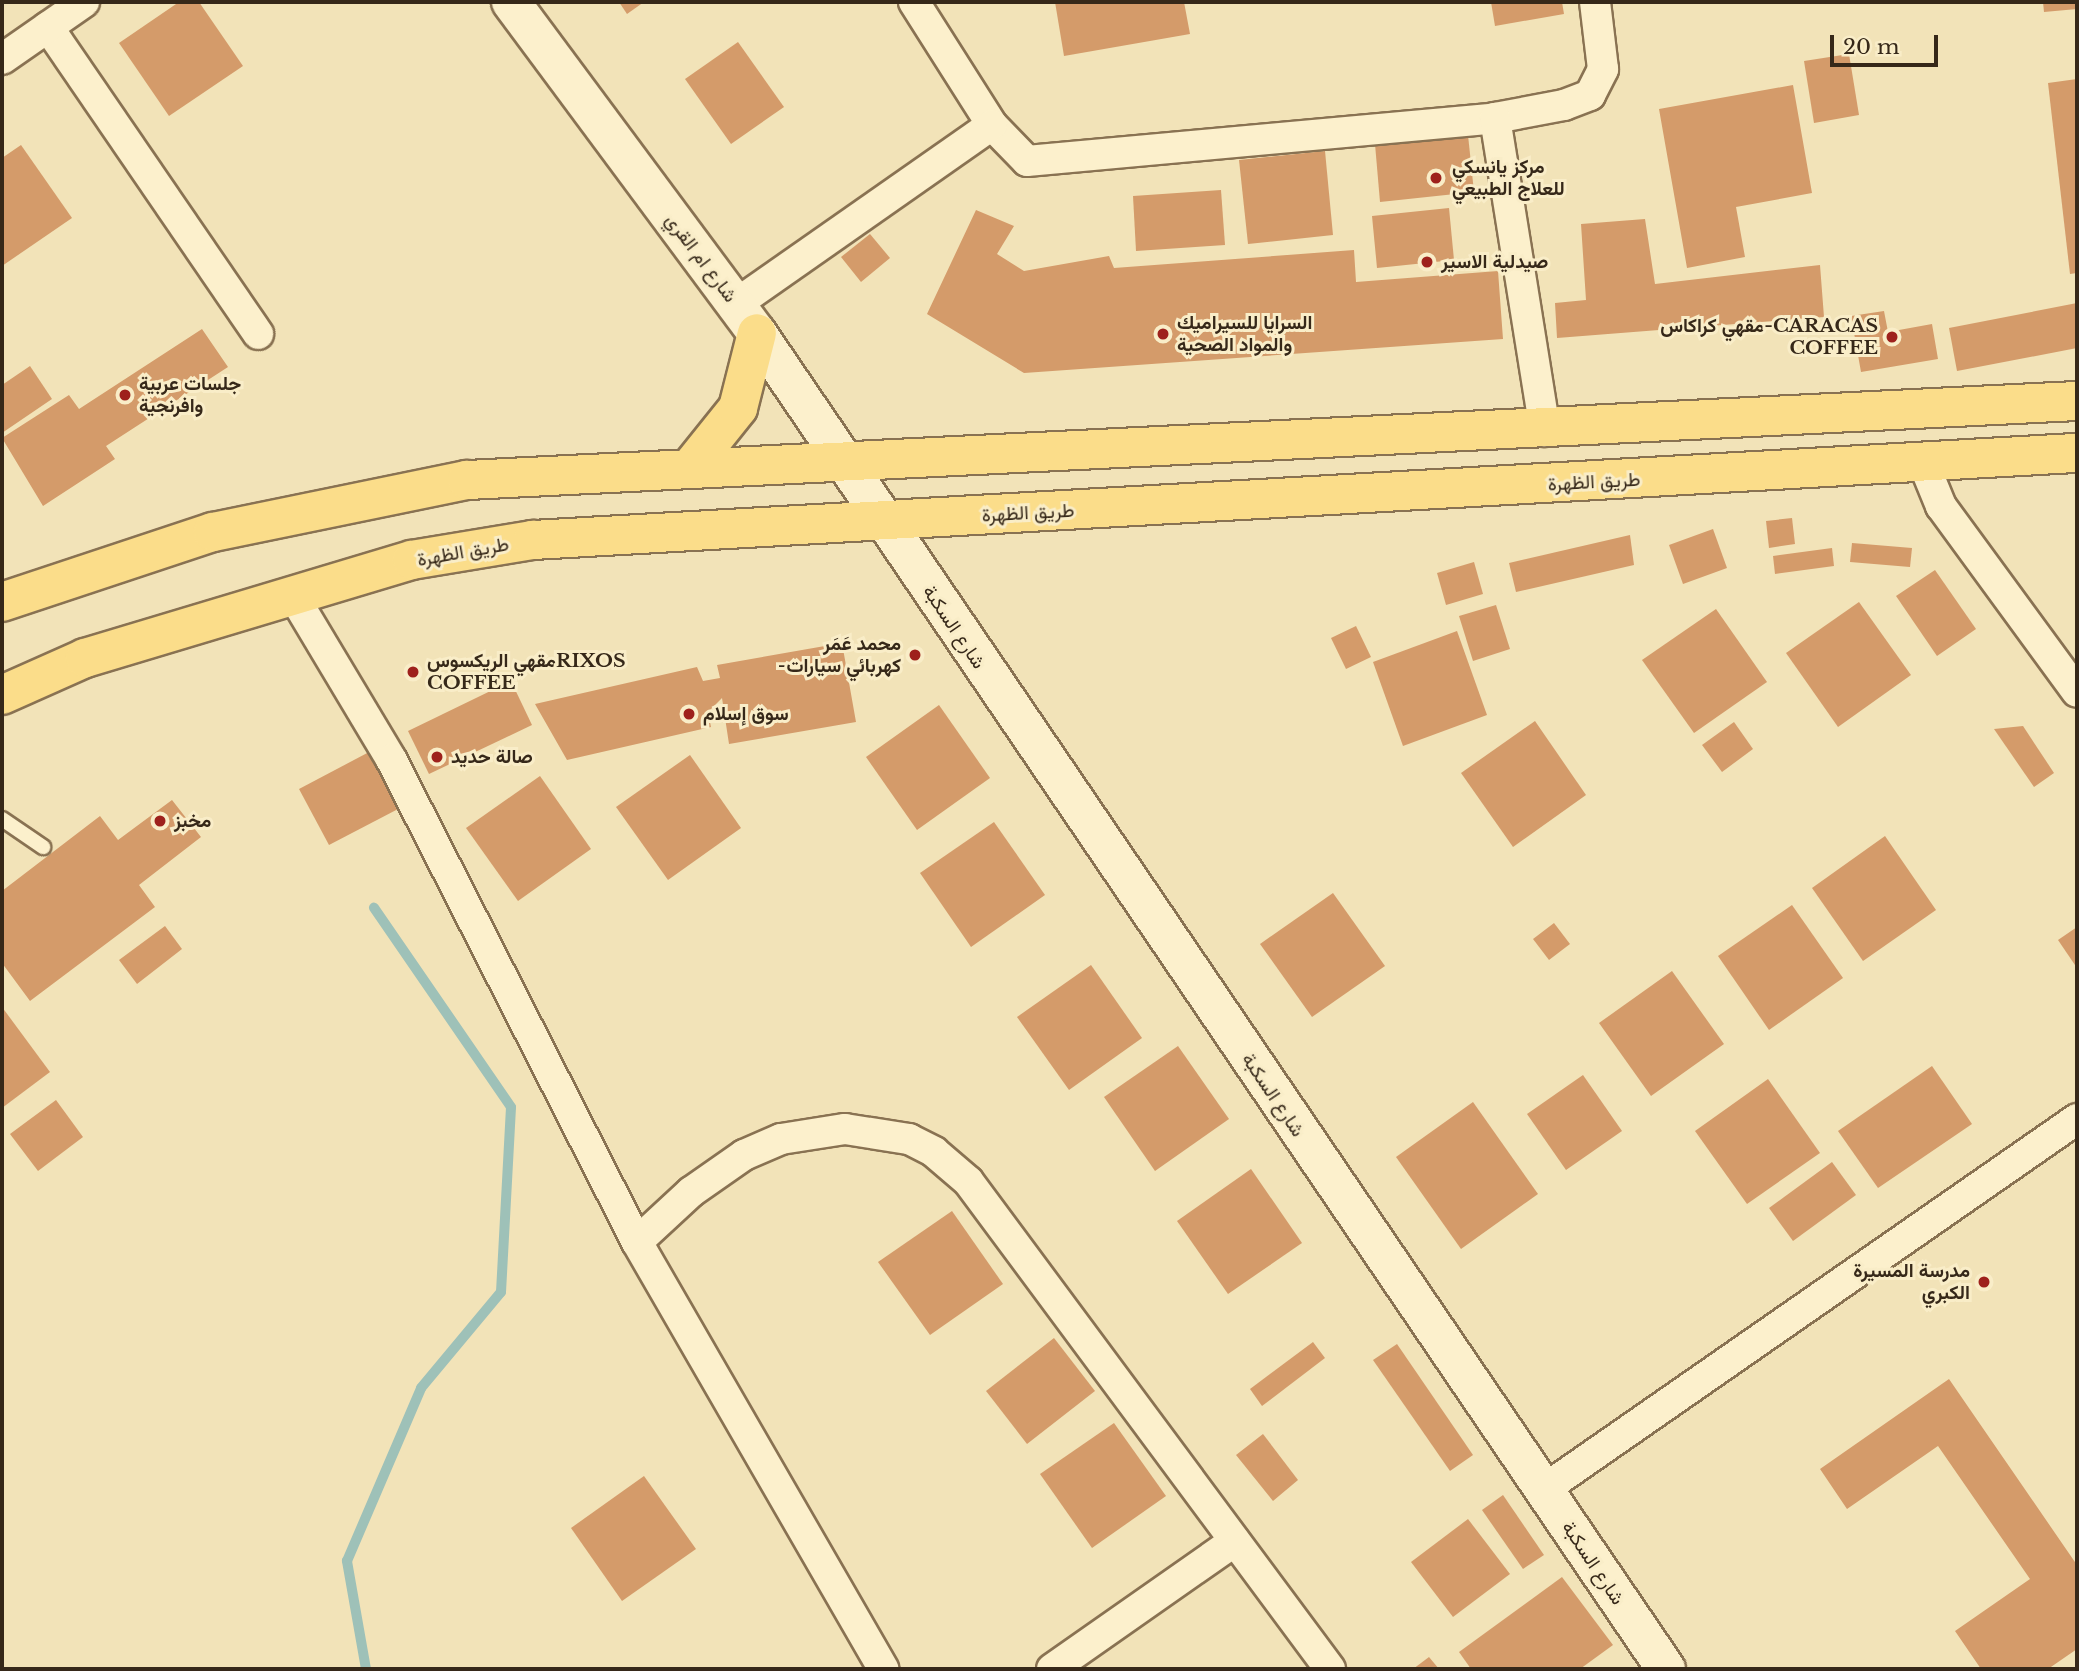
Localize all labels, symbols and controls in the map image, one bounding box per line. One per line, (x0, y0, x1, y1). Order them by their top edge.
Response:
scale bar (1834, 21, 1942, 65)
text: 20 m (1843, 34, 1900, 60)
place label: مركز يانسكي للعلاج الطبيعي (1452, 156, 1565, 200)
marker: مركز يانسكي للعلاج الطبيعي (1426, 168, 1446, 188)
street label: شارع ام القري (660, 209, 742, 307)
place label: صيدلية الاسير (1441, 251, 1548, 273)
marker: صيدلية الاسير (1419, 254, 1435, 270)
place label: السرايا للسيراميك والمواد الصحية (1177, 312, 1312, 356)
place label: مقهي كراكاس-CARACAS COFFEE (1660, 315, 1878, 359)
marker: السرايا للسيراميك والمواد الصحية (1155, 326, 1171, 342)
marker: مقهي كراكاس-CARACAS COFFEE (1884, 329, 1900, 345)
place label: جلسات عربية وافرنجية (139, 373, 241, 417)
marker: جلسات عربية وافرنجية (117, 387, 133, 403)
street label: طريق الظهرة (1547, 468, 1641, 496)
street label: طريق الظهرة (981, 499, 1075, 527)
street label: طريق الظهرة (415, 533, 511, 571)
street label: شارع السكبة (918, 581, 990, 673)
place label: محمد عَمَر -كهربائي سيارات (778, 633, 901, 677)
marker: محمد عَمَر -كهربائي سيارات (907, 647, 923, 663)
place label: مقهي الريكسوسRIXOS COFFEE (427, 650, 626, 694)
marker: مقهي الريكسوسRIXOS COFFEE (405, 664, 421, 680)
place label: سوق إسلام (703, 703, 789, 725)
marker: سوق إسلام (681, 706, 697, 722)
place label: صالة حديد (451, 746, 533, 768)
marker: صالة حديد (429, 749, 445, 765)
place label: مخبز (174, 810, 211, 832)
marker: مخبز (152, 813, 168, 829)
street label: شارع السكبة (1237, 1049, 1309, 1141)
place label: مدرسة المسيرة الكبري (1853, 1260, 1970, 1304)
marker: مدرسة المسيرة الكبري (1976, 1274, 1992, 1290)
street label: شارع السكبة (1557, 1517, 1629, 1609)

